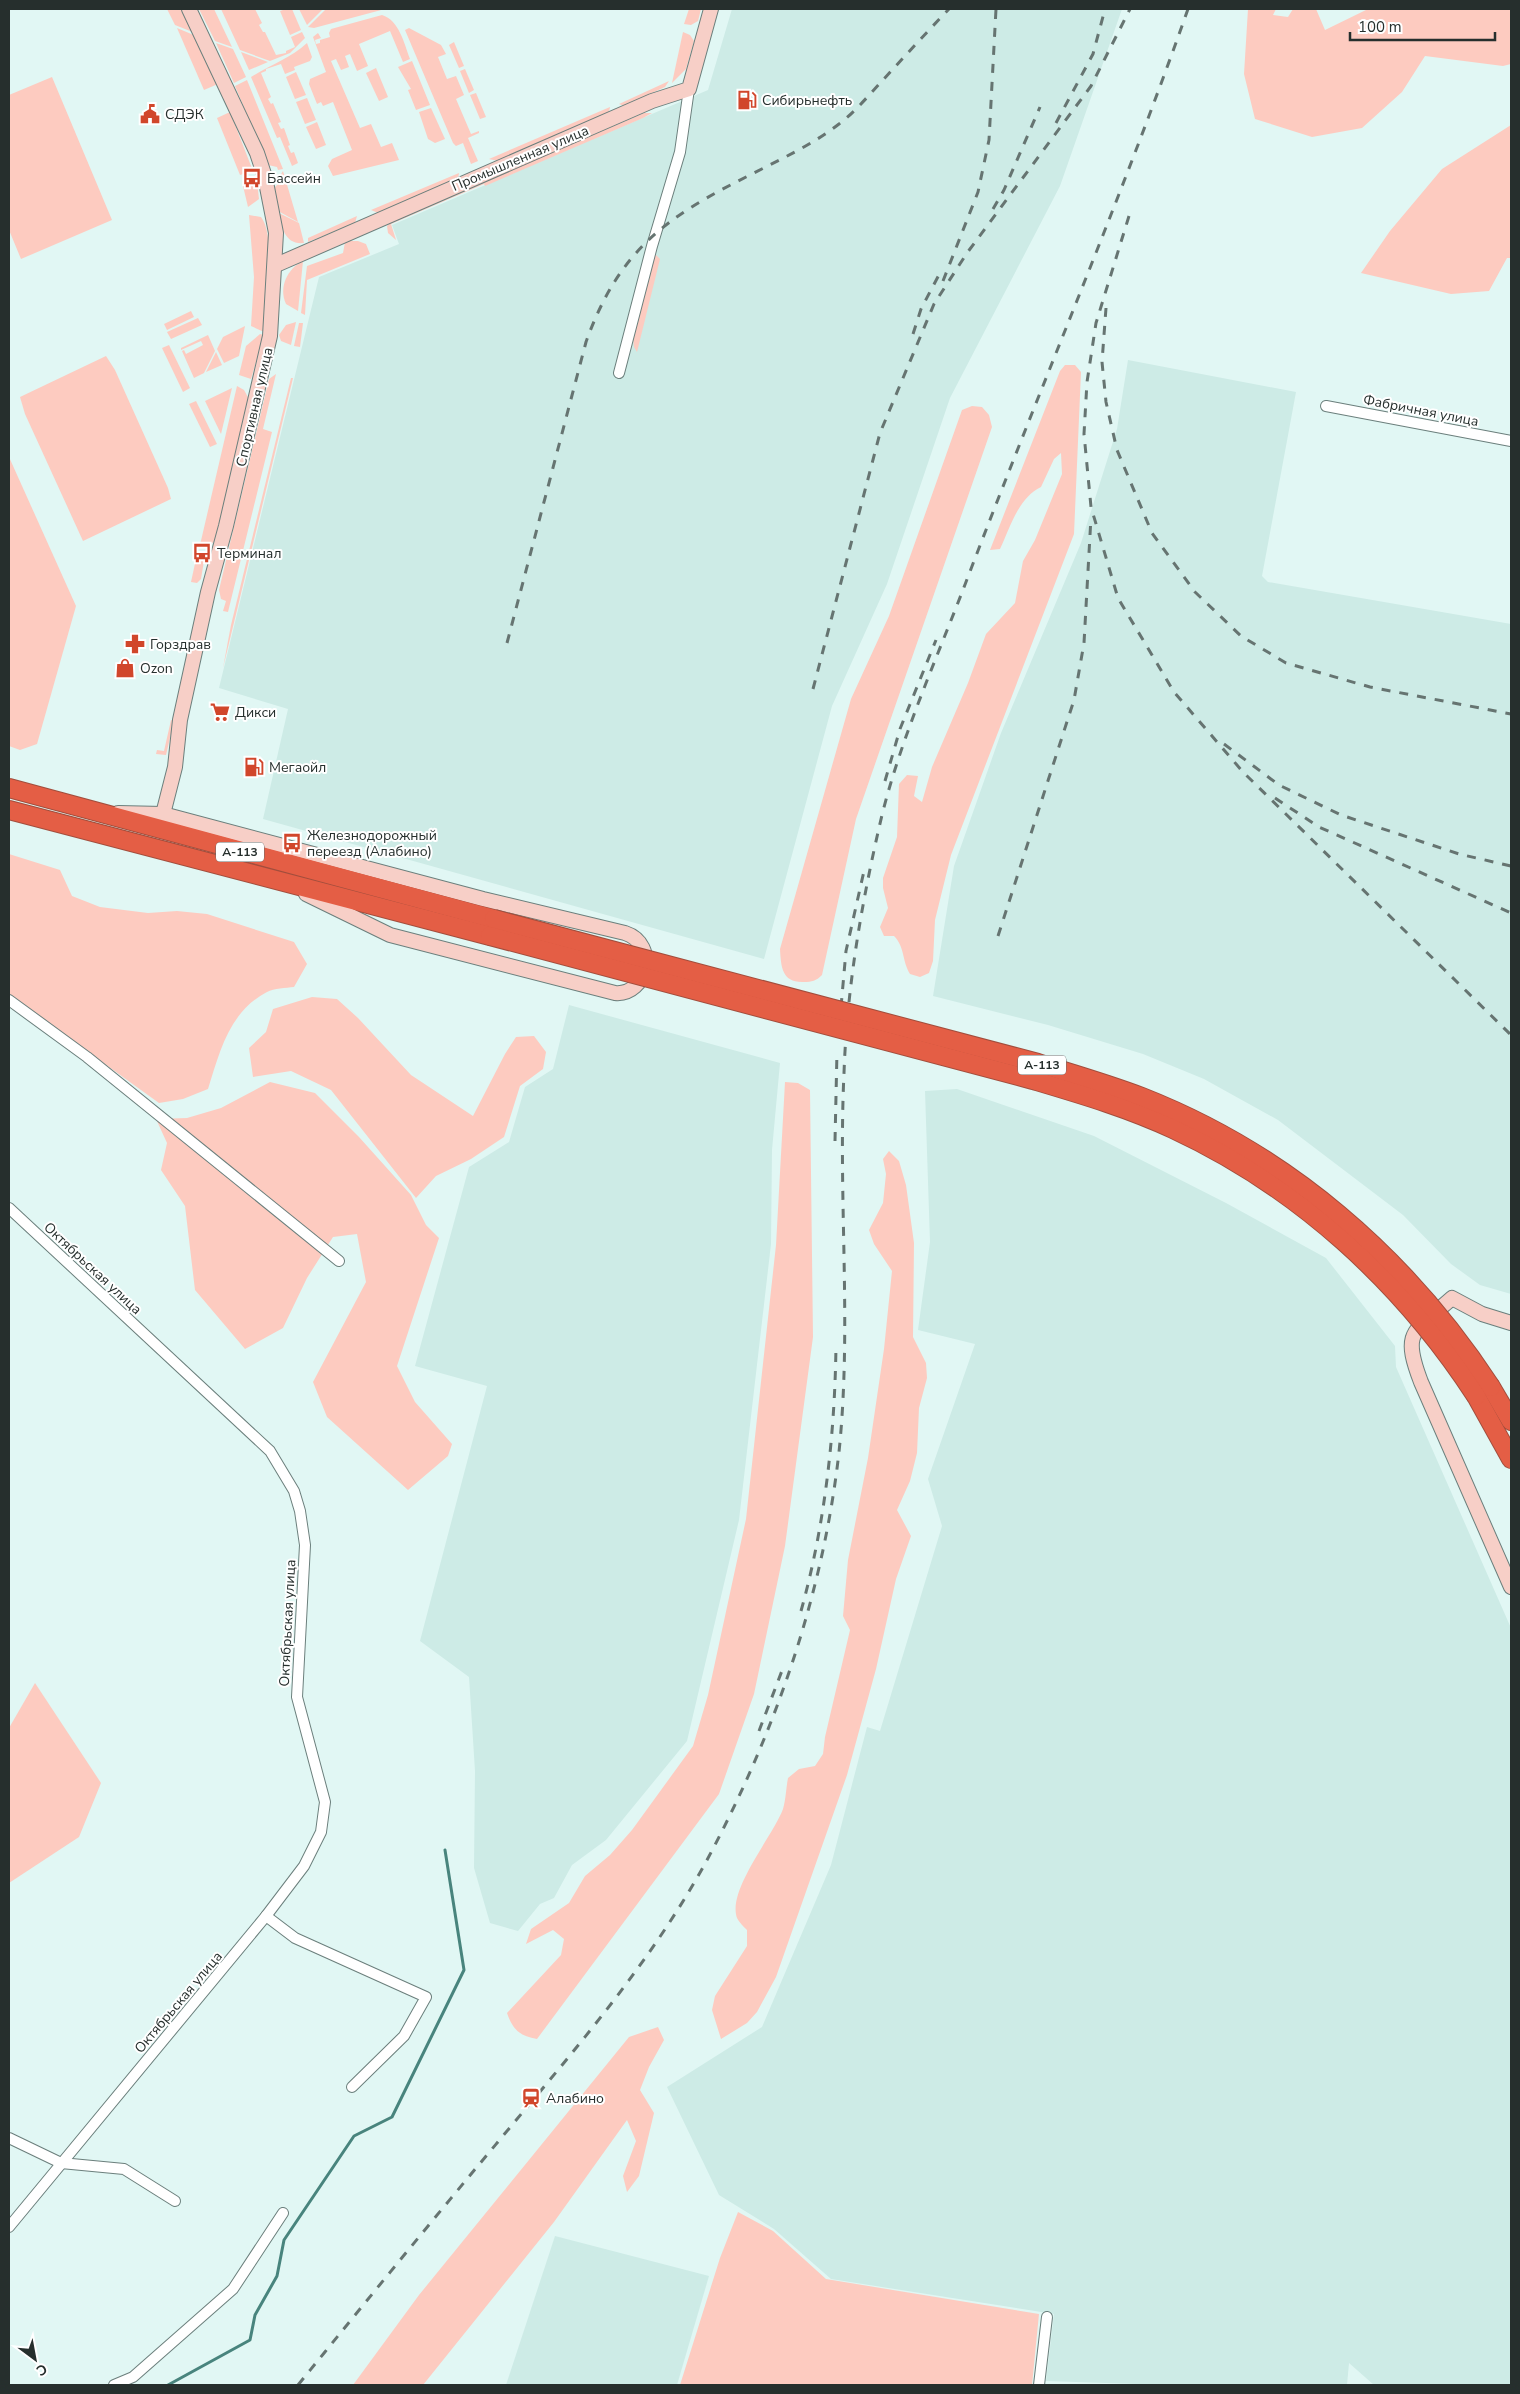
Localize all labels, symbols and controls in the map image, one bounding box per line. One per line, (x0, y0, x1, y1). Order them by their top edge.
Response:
scale bar (1350, 10, 1495, 42)
text: 100 m (1358, 17, 1402, 37)
fuel station icon: Сибирьнефть (736, 89, 758, 111)
place label: Сибирьнефть (762, 91, 852, 110)
public building icon: СДЭК (139, 103, 161, 125)
place label: СДЭК (165, 105, 204, 124)
street label: Промышленная улица (449, 121, 592, 196)
bus stop icon: Бассейн (241, 167, 263, 189)
place label: Бассейн (267, 169, 321, 188)
street label: Спортивная улица (232, 346, 277, 469)
street label: Фабричная улица (1361, 390, 1480, 431)
bus stop icon: Терминал (191, 542, 213, 564)
place label: Терминал (217, 544, 281, 563)
pharmacy icon: Горздрав (124, 633, 146, 655)
place label: Горздрав (150, 635, 211, 654)
shop icon: Ozon (114, 657, 136, 679)
place label: Ozon (140, 659, 173, 678)
supermarket icon: Дикси (209, 701, 231, 723)
place label: Дикси (235, 703, 276, 722)
fuel station icon: Мегаойл (243, 756, 265, 778)
place label: Мегаойл (269, 758, 326, 777)
place label: Железнодорожный переезд (Алабино) (307, 826, 437, 861)
bus stop icon: Железнодорожный переезд (Алабино) (281, 832, 303, 854)
road number: А-113 (216, 842, 264, 862)
road number: А-113 (1018, 1056, 1066, 1074)
street label: Октябрьская улица (40, 1218, 146, 1319)
street label: Октябрьская улица (275, 1559, 300, 1687)
street label: Октябрьская улица (130, 1947, 227, 2057)
station icon: Алабино (520, 2087, 542, 2109)
place label: Алабино (546, 2089, 604, 2108)
north arrow (10, 2334, 60, 2384)
text: С (32, 2359, 51, 2380)

